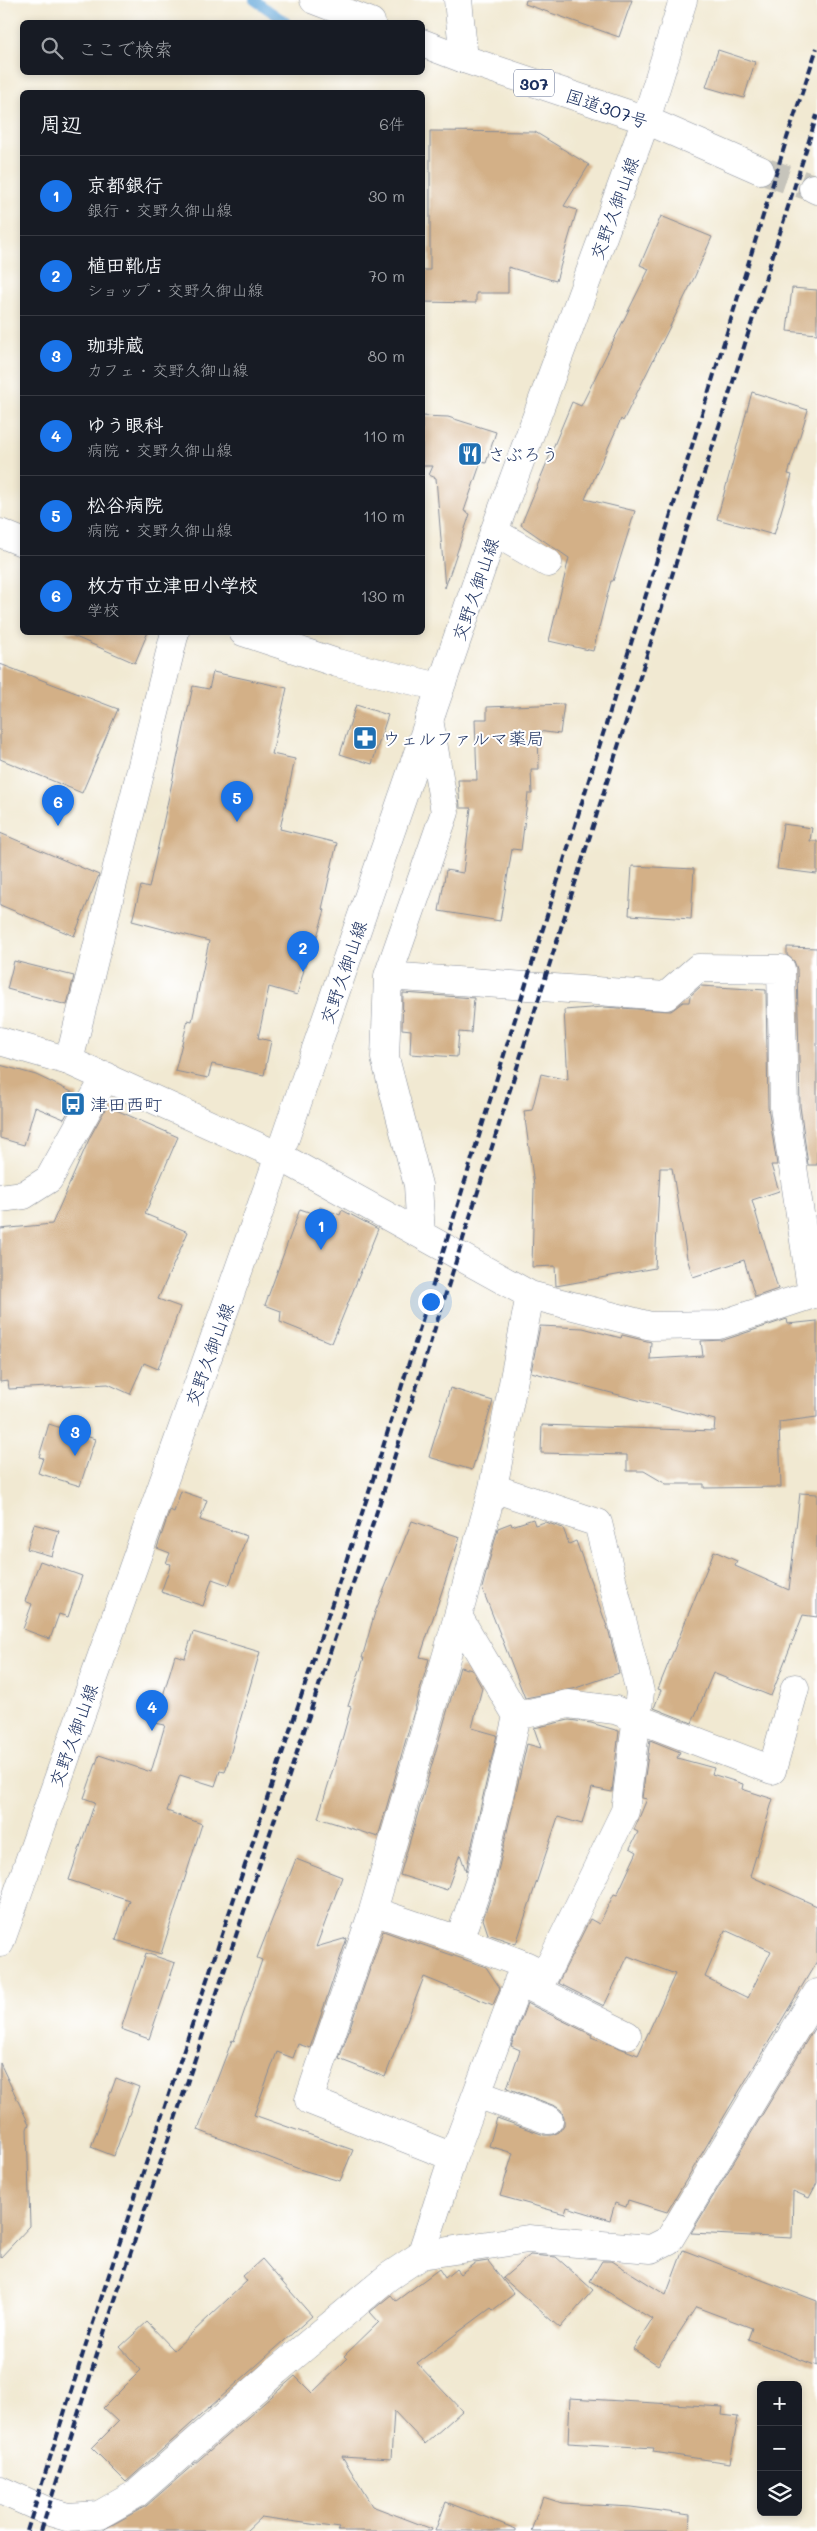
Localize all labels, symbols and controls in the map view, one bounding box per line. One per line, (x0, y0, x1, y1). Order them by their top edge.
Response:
search box (20, 20, 425, 75)
icon: search (38, 34, 66, 62)
text: ここで検索 (78, 36, 173, 61)
road number: 307 (514, 70, 554, 96)
street label: 国道307号 (563, 83, 651, 133)
text: 周辺 (40, 110, 82, 137)
text: 6件 (379, 113, 405, 134)
street label: 交野久御山線 (584, 153, 644, 263)
text: 京都銀行 (87, 172, 163, 197)
text: 1 (52, 185, 60, 206)
text: 30 m (368, 185, 405, 206)
text: 銀行 · 交野久御山線 (87, 199, 232, 220)
text: 植田靴店 (87, 252, 163, 277)
text: 2 (52, 265, 60, 286)
text: 70 m (368, 265, 405, 286)
text: ショップ · 交野久御山線 (87, 279, 264, 300)
text: 珈琲蔵 (87, 332, 144, 357)
text: 3 (51, 345, 61, 366)
text: 80 m (368, 345, 405, 366)
text: カフェ · 交野久御山線 (87, 359, 248, 380)
text: ゆう眼科 (87, 412, 163, 437)
text: 4 (51, 425, 61, 446)
text: 110 m (363, 425, 405, 446)
text: 病院 · 交野久御山線 (87, 439, 232, 460)
restaurant icon: さぶろう (457, 441, 483, 467)
place label: さぶろう (488, 442, 559, 466)
text: 松谷病院 (87, 492, 163, 517)
text: 5 (51, 505, 61, 526)
text: 110 m (363, 505, 405, 526)
text: 病院 · 交野久御山線 (87, 519, 232, 540)
street label: 交野久御山線 (446, 534, 504, 644)
text: 枚方市立津田小学校 (87, 572, 258, 597)
text: 6 (51, 585, 61, 606)
text: 130 m (361, 585, 405, 606)
text: 学校 (87, 599, 119, 620)
pharmacy icon: ウェルファルマ薬局 (352, 725, 378, 751)
place label: ウェルファルマ薬局 (382, 726, 544, 750)
pin: 5 (221, 781, 253, 822)
pin: 6 (42, 785, 74, 826)
street label: 交野久御山線 (314, 917, 372, 1027)
pin: 2 (287, 931, 319, 972)
bus stop icon: 津田西町 (60, 1091, 86, 1117)
place label: 津田西町 (90, 1092, 162, 1116)
pin: 1 (305, 1209, 337, 1250)
your location (418, 1289, 444, 1315)
street label: 交野久御山線 (179, 1299, 239, 1409)
pin: 3 (59, 1415, 91, 1456)
street label: 交野久御山線 (43, 1680, 103, 1790)
pin: 4 (136, 1690, 168, 1731)
map controls (757, 2381, 802, 2516)
button: + (757, 2381, 802, 2426)
button: − (757, 2426, 802, 2471)
button: layers (757, 2471, 802, 2516)

